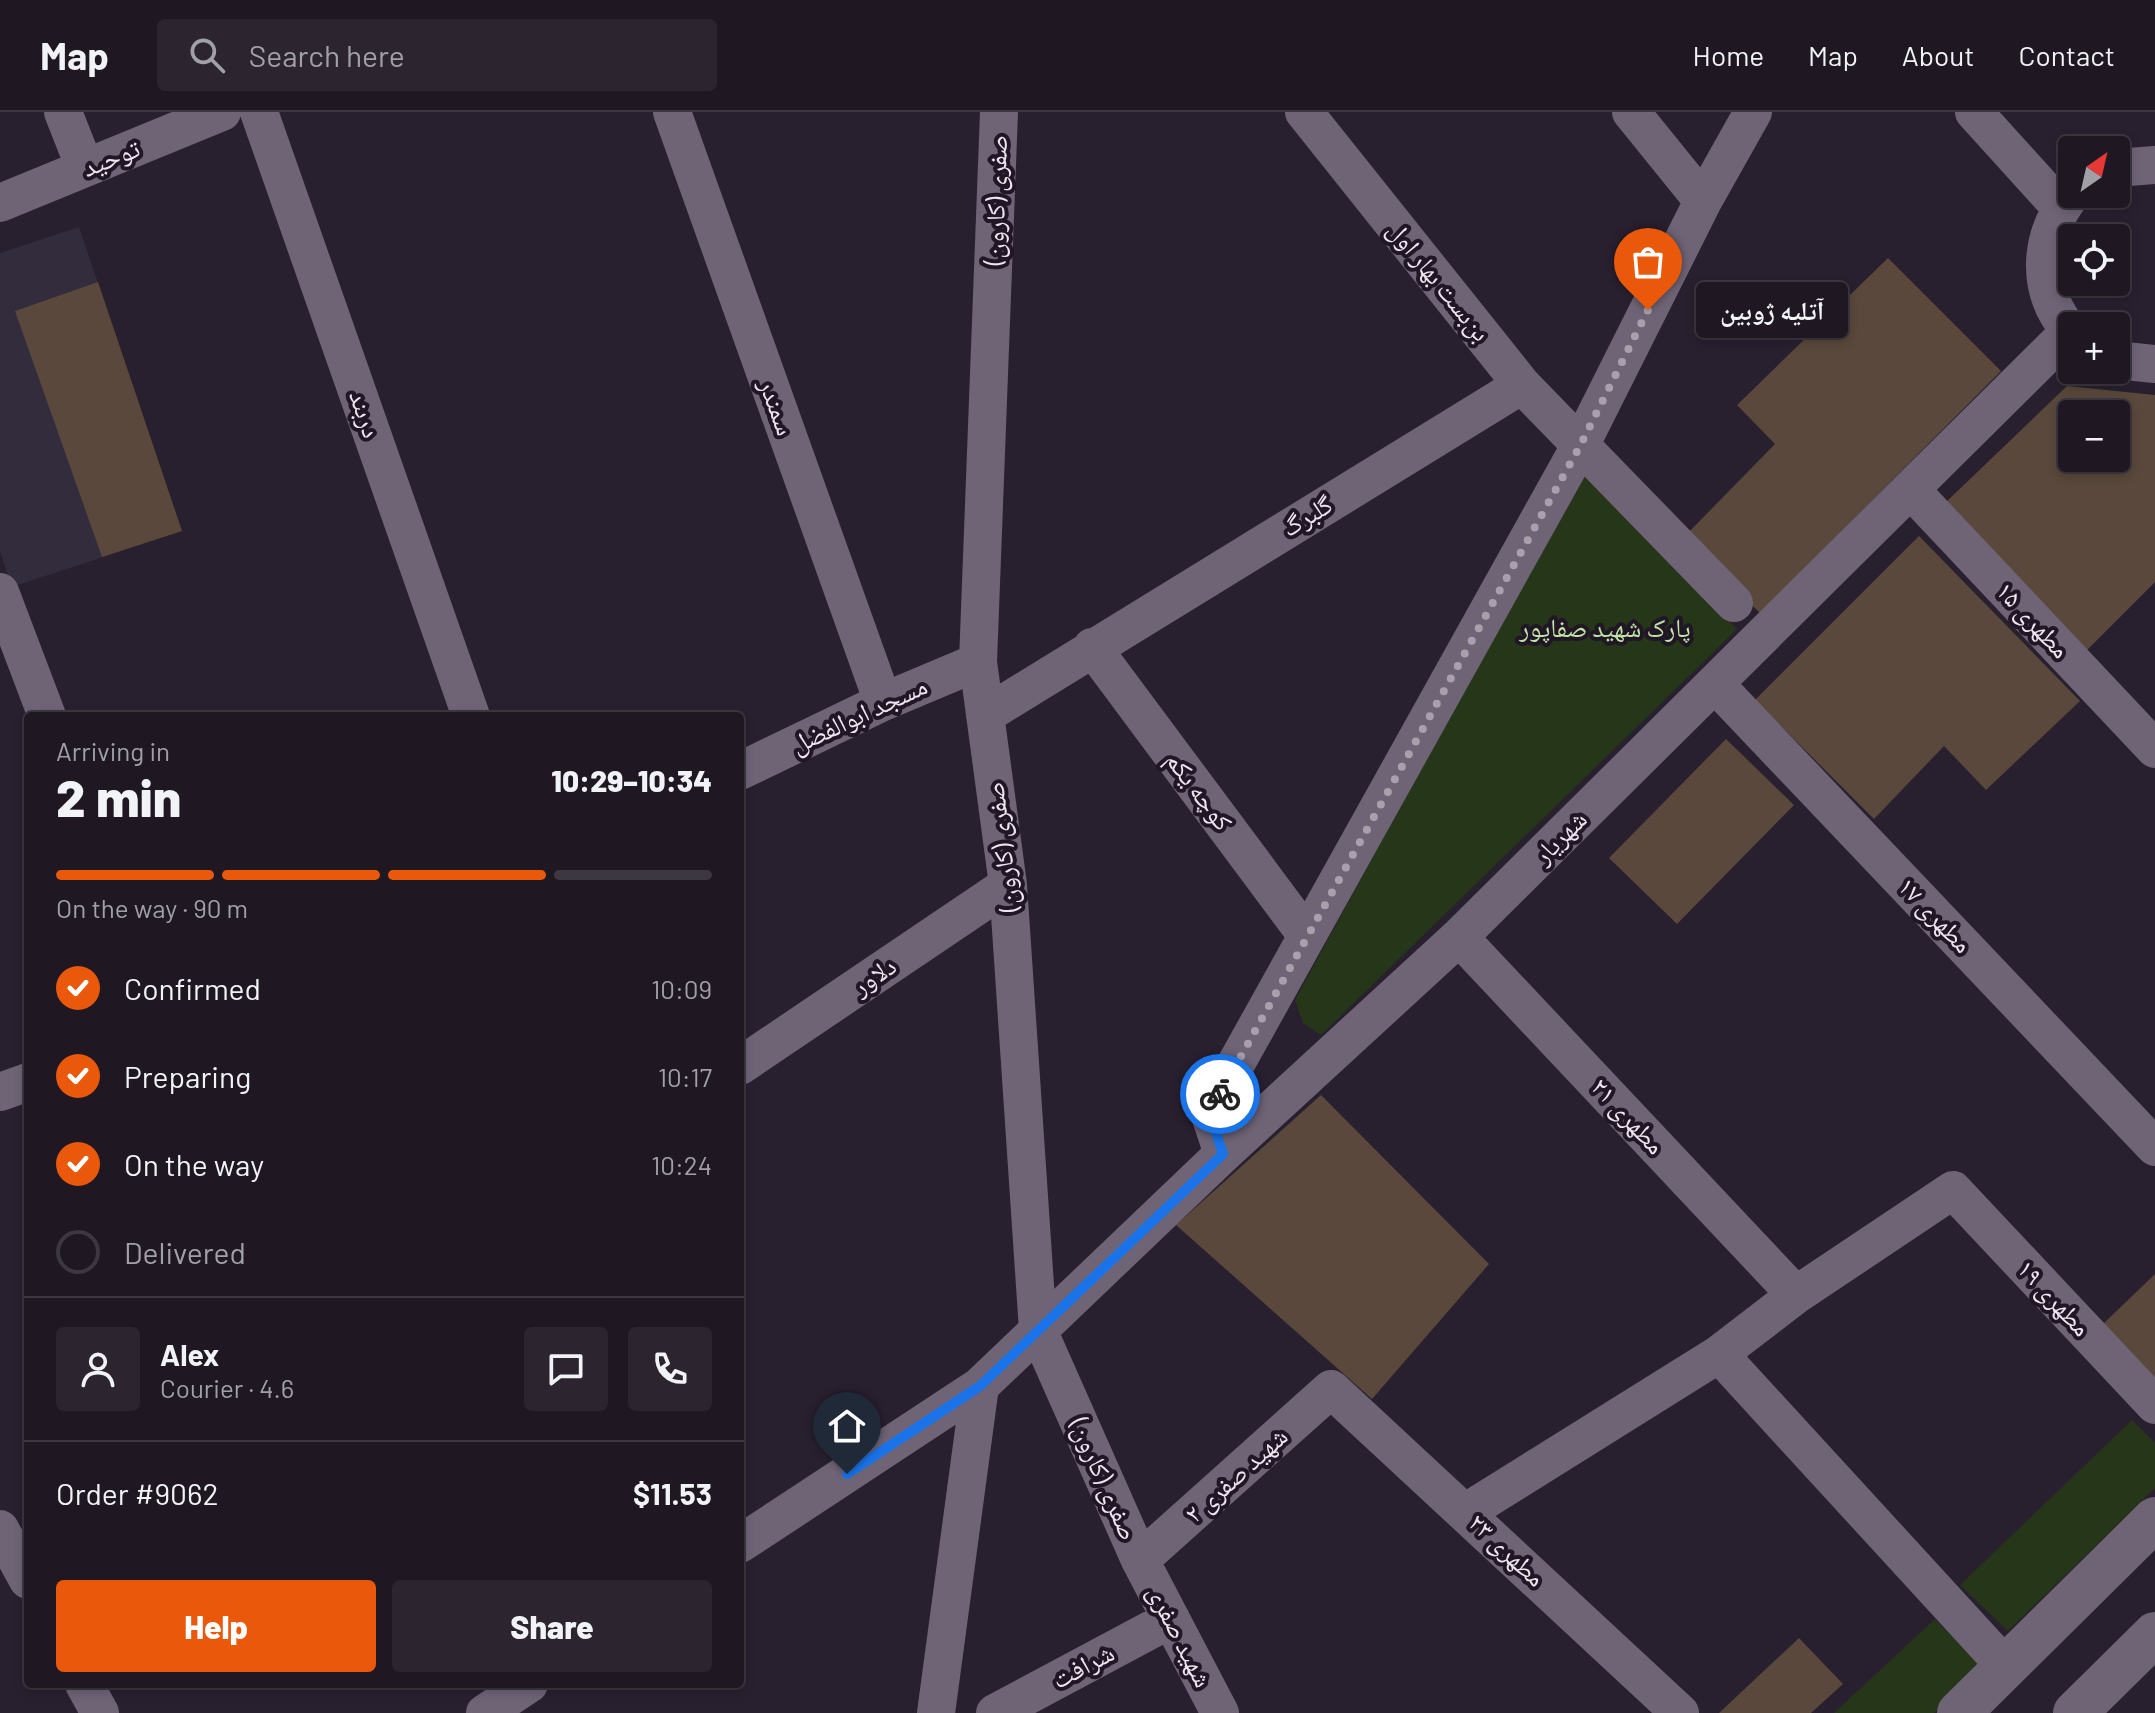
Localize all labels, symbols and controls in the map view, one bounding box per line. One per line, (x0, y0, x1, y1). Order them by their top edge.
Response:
search box (157, 19, 717, 91)
text: Map (40, 32, 109, 78)
icon: search (185, 33, 229, 77)
text: Search here (249, 37, 405, 73)
text: Home (1693, 38, 1764, 72)
text: Map (1808, 38, 1858, 72)
text: About (1902, 38, 1974, 72)
text: Contact (2018, 38, 2115, 72)
street label: توحید (77, 131, 144, 183)
street label: صفری (کارون) (977, 134, 1014, 267)
north arrow (2058, 136, 2130, 208)
map controls (2058, 136, 2130, 472)
street label: بن‌بست بهار اول (1381, 214, 1498, 348)
button: locate (2058, 224, 2130, 296)
pin (1614, 228, 1682, 310)
icon: bag (1626, 240, 1670, 284)
callout: آتلیه ژوبین (1696, 282, 1848, 338)
text: آتلیه ژوبین (1720, 294, 1824, 325)
button: + (2058, 312, 2130, 384)
street label: سمندر (754, 373, 803, 439)
street label: دربند (343, 386, 389, 441)
button: − (2058, 400, 2130, 472)
street label: گلبرگ (1275, 487, 1338, 543)
street label: مطهری ۱۵ (1990, 574, 2077, 665)
park label: پارک شهید صفاپور (1518, 611, 1691, 644)
street label: مسجد ابوالفضل (785, 669, 932, 761)
text: Arriving in (56, 735, 170, 766)
street label: کوچه یکم (1158, 744, 1240, 838)
text: 10:29–10:34 (551, 762, 712, 798)
text: 2 min (56, 765, 181, 827)
street label: صفری (کارون) (977, 780, 1026, 915)
street label: شهریار (1525, 803, 1593, 871)
street label: مطهری ۱۷ (1891, 870, 1980, 960)
text: On the way · 90 m (56, 892, 248, 923)
street label: دلاور (844, 949, 902, 1002)
icon: check (56, 966, 100, 1010)
text: Confirmed (124, 970, 261, 1006)
text: 10:09 (651, 973, 712, 1004)
icon: check (56, 1054, 100, 1098)
courier (1180, 1054, 1260, 1134)
text: Preparing (124, 1058, 251, 1094)
text: 10:17 (658, 1061, 712, 1092)
street label: مطهری ۲۱ (1585, 1070, 1672, 1161)
icon: bike (1198, 1072, 1242, 1116)
icon: check (56, 1142, 100, 1186)
text: On the way (124, 1146, 264, 1182)
text: 10:24 (651, 1149, 712, 1180)
text: Delivered (124, 1234, 246, 1270)
street label: مطهری ۱۹ (2011, 1252, 2098, 1343)
button: person (56, 1327, 140, 1411)
button: chat (524, 1327, 608, 1411)
button: phone (628, 1327, 712, 1411)
text: Alex (160, 1336, 219, 1372)
text: Courier · 4.6 (160, 1372, 294, 1403)
pin (813, 1392, 881, 1474)
icon: home (825, 1404, 869, 1448)
street label: صفری (کارون) (1062, 1411, 1146, 1545)
street label: شهید صفری ۲ (1177, 1420, 1294, 1530)
text: Order #9062 (56, 1475, 219, 1511)
text: $11.53 (633, 1475, 712, 1511)
street label: مطهری ۲۳ (1462, 1506, 1553, 1593)
street label: شهید صفری (1141, 1579, 1220, 1693)
button: Help (56, 1580, 376, 1672)
button: Share (392, 1580, 712, 1672)
street label: شرافت (1046, 1636, 1119, 1695)

